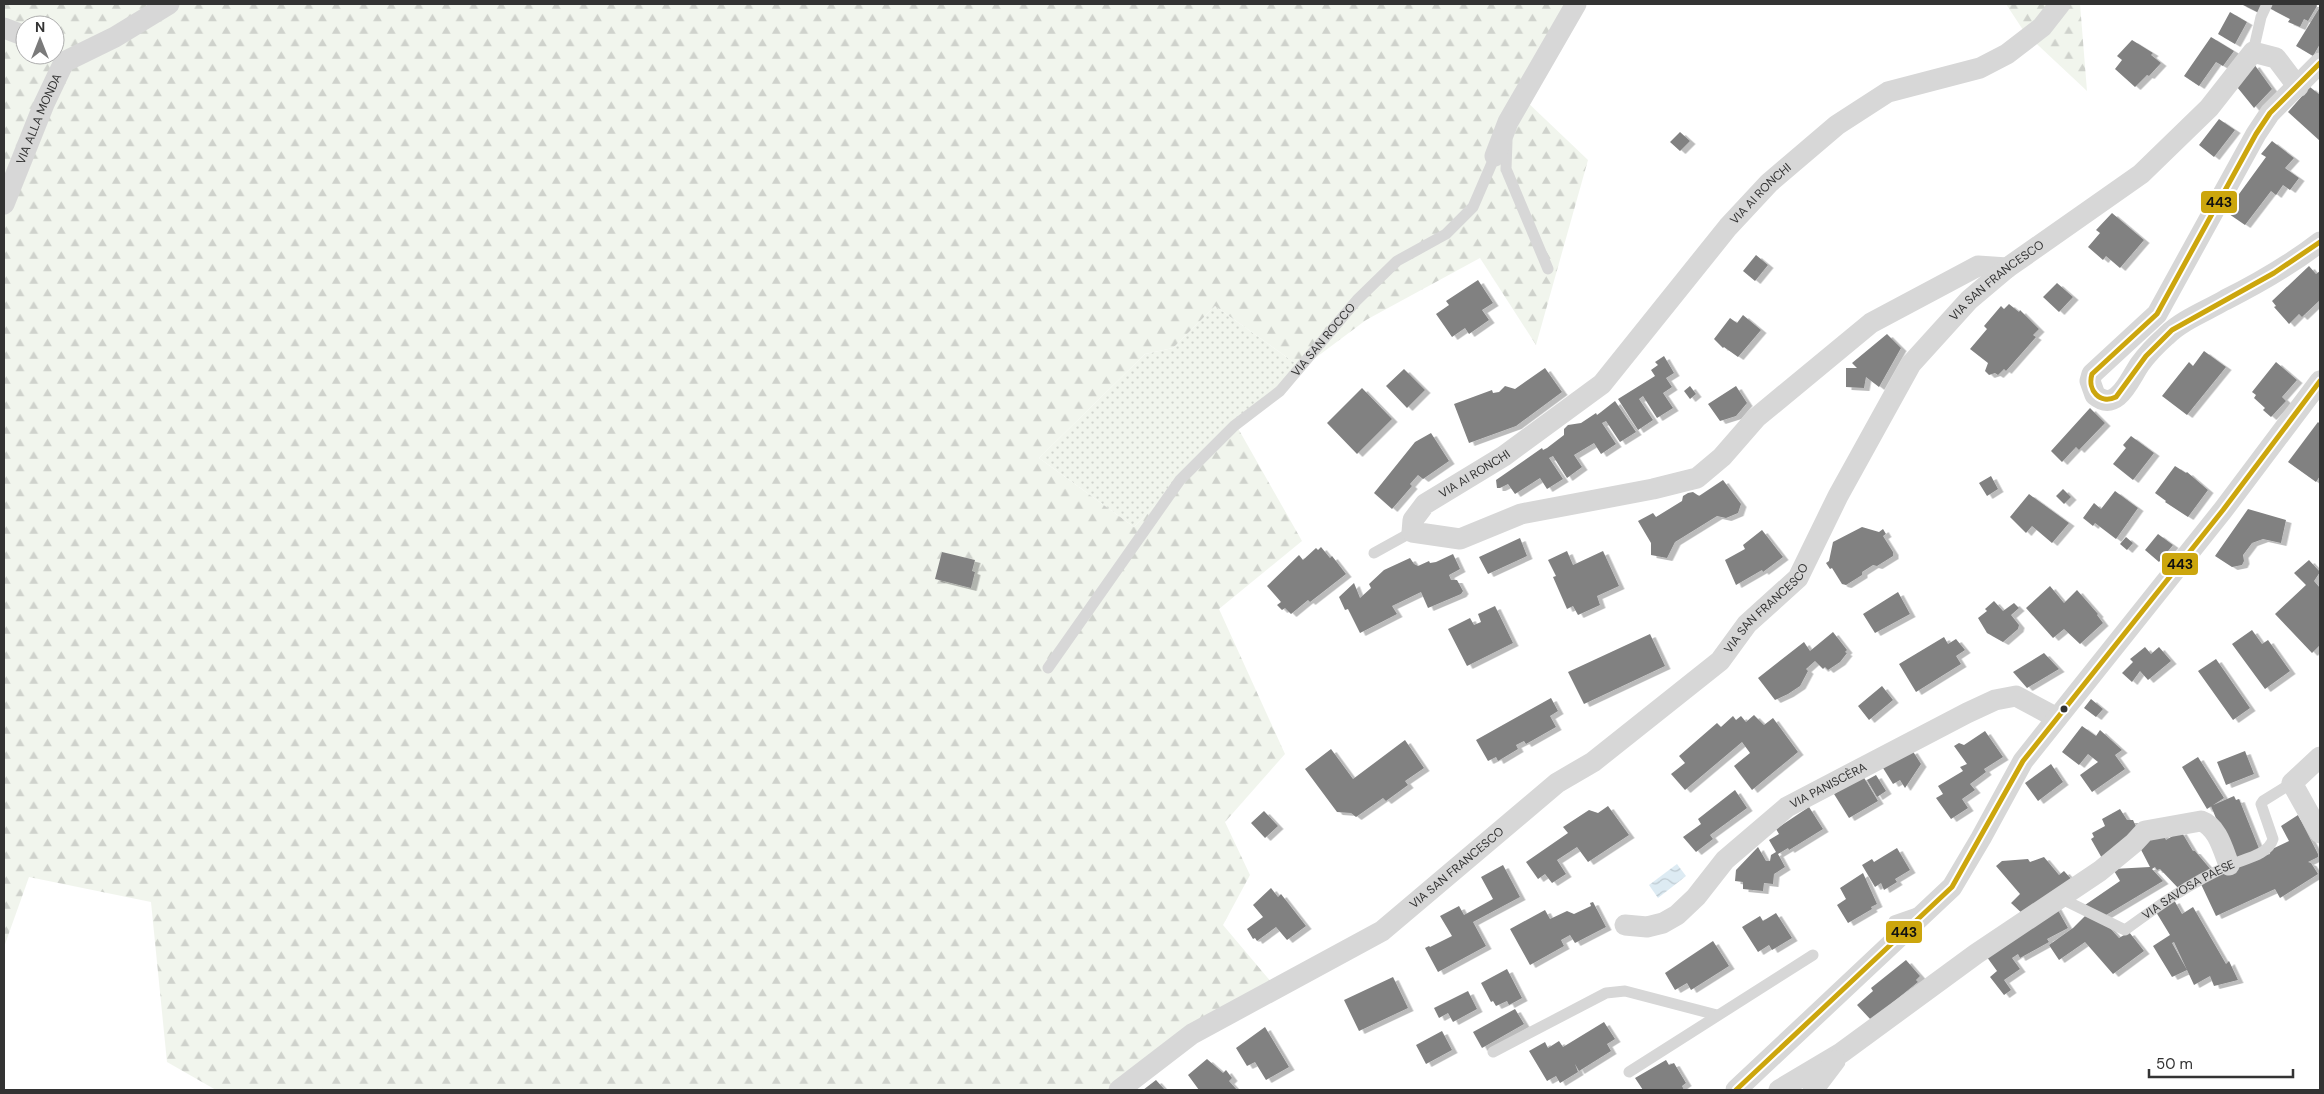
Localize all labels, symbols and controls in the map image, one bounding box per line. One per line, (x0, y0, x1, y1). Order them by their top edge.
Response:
north arrow (15, 15, 65, 65)
text: N (35, 18, 45, 36)
street label: VIA ALLA MONDA (13, 71, 65, 167)
street label: VIA AI RONCHI (1727, 160, 1794, 228)
line badge: 443 (2200, 190, 2238, 214)
text: 443 (2206, 193, 2232, 211)
street label: VIA SAN FRANCESCO (1946, 237, 2047, 324)
street label: VIA SAN ROCCO (1288, 300, 1359, 380)
street label: VIA AI RONCHI (1436, 446, 1513, 502)
line badge: 443 (2161, 552, 2199, 576)
text: 443 (2167, 555, 2193, 573)
street label: VIA SAN FRANCESCO (1720, 561, 1812, 656)
unlabelled marker (2059, 704, 2069, 714)
street label: VIA PANISCÈRA (1787, 759, 1869, 812)
street label: VIA SAN FRANCESCO (1406, 823, 1507, 912)
street label: VIA SAVOSA PAESE (2139, 856, 2237, 923)
line badge: 443 (1885, 920, 1923, 944)
text: 443 (1891, 923, 1917, 941)
scale bar (2149, 1046, 2293, 1078)
text: 50 m (2156, 1054, 2193, 1074)

